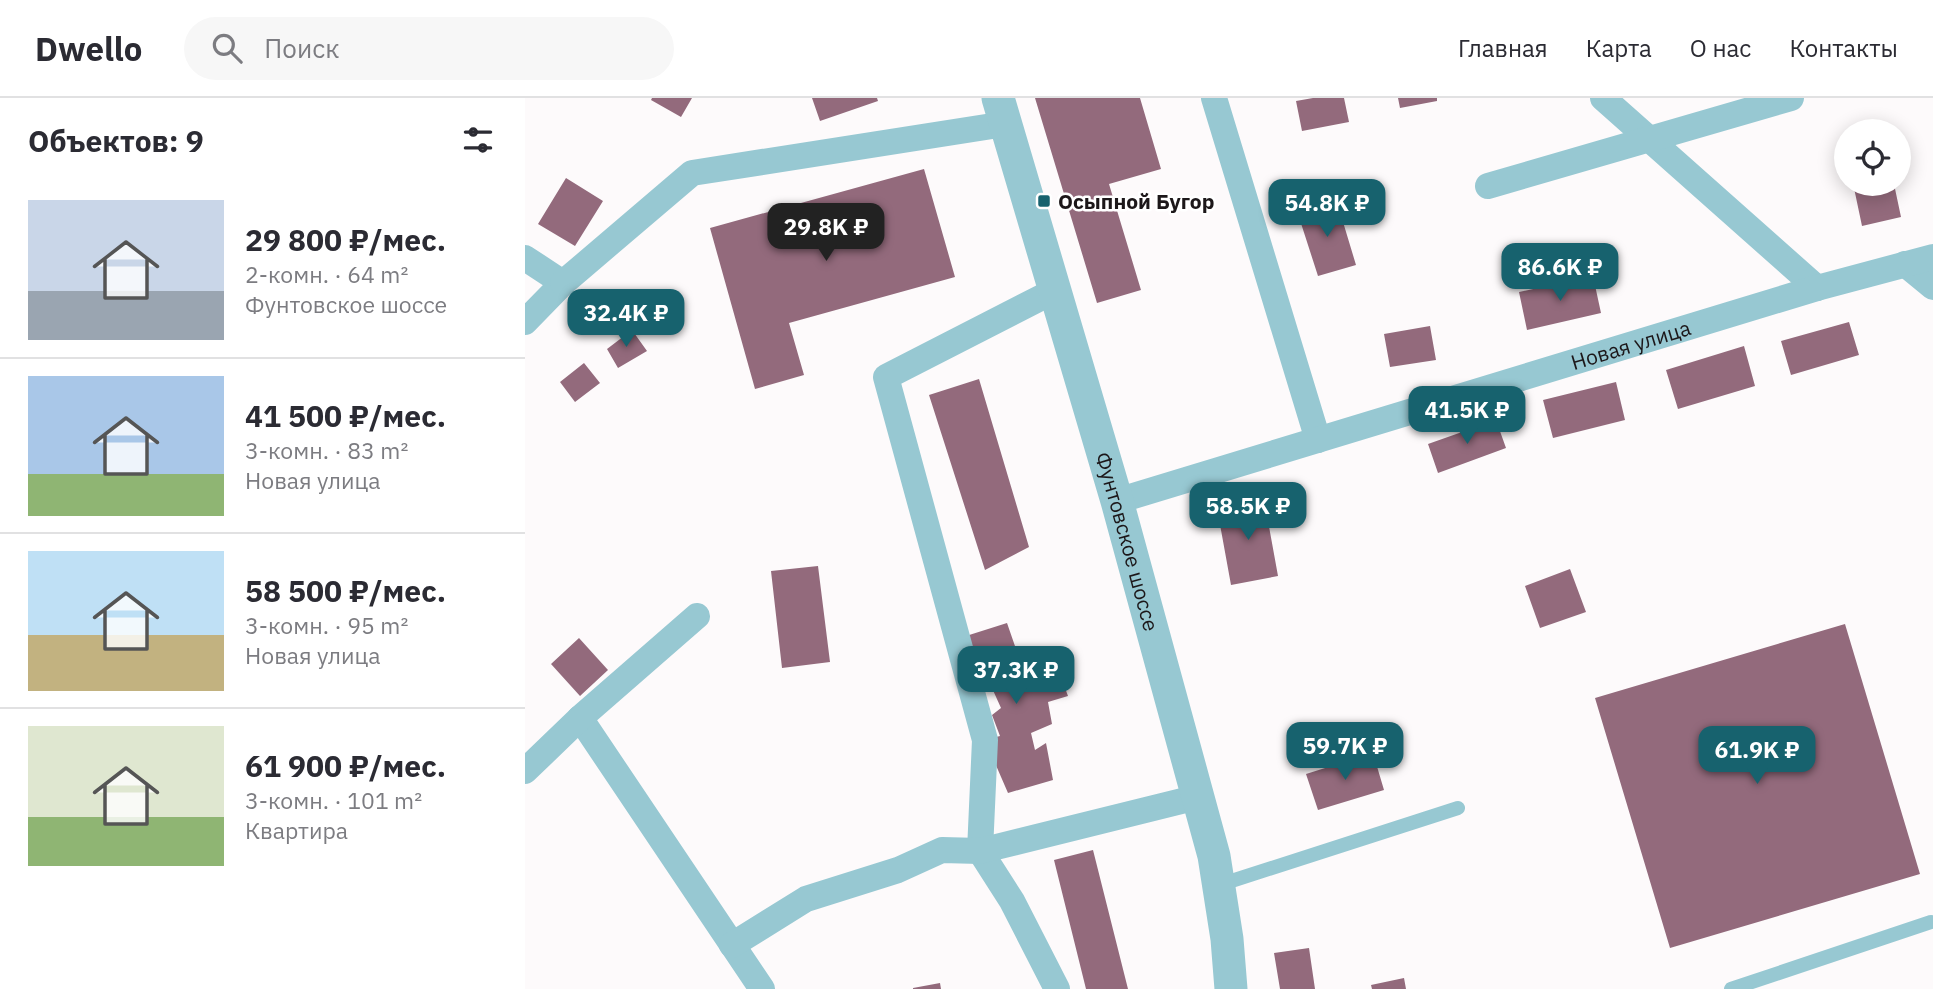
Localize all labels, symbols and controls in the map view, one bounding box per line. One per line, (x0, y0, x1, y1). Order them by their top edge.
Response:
search box (184, 17, 674, 80)
text: Dwello (35, 27, 142, 70)
icon: search (208, 29, 246, 67)
text: Поиск (264, 31, 340, 65)
text: Главная (1458, 32, 1548, 64)
text: Карта (1586, 32, 1652, 64)
text: О нас (1690, 32, 1751, 64)
text: Контакты (1789, 32, 1898, 64)
map controls (1834, 119, 1911, 196)
button: locate (1834, 119, 1911, 196)
text: Объектов: 9 (28, 121, 204, 160)
icon: filters (459, 121, 497, 159)
pin: 54.8K ₽ (1262, 180, 1392, 239)
place label: Осыпной Бугор (1058, 187, 1214, 215)
text: 54.8K ₽ (1284, 187, 1370, 217)
marker: Осыпной Бугор (1036, 193, 1052, 209)
pin: 29.8K ₽ (761, 204, 891, 263)
text: 29.8K ₽ (783, 211, 869, 241)
text: 29 800 ₽/мес. (245, 220, 446, 259)
icon: home (84, 228, 168, 312)
pin: 86.6K ₽ (1495, 244, 1625, 303)
text: 86.6K ₽ (1517, 251, 1603, 281)
text: 2-комн. · 64 m² (245, 259, 408, 289)
text: Фунтовское шоссе (245, 289, 447, 319)
pin: 32.4K ₽ (561, 289, 691, 349)
text: 32.4K ₽ (583, 297, 669, 327)
street label: Новая улица (1567, 313, 1694, 376)
pin: 41.5K ₽ (1402, 386, 1532, 446)
text: 41.5K ₽ (1424, 394, 1510, 424)
text: 41 500 ₽/мес. (245, 396, 446, 435)
icon: home (84, 404, 168, 488)
text: 3-комн. · 83 m² (245, 435, 408, 465)
street label: Фунтовское шоссе (1089, 449, 1166, 634)
text: Новая улица (245, 465, 381, 495)
pin: 58.5K ₽ (1183, 482, 1313, 542)
text: 58.5K ₽ (1205, 490, 1291, 520)
text: 58 500 ₽/мес. (245, 571, 446, 610)
icon: home (84, 579, 168, 663)
text: 3-комн. · 95 m² (245, 610, 408, 640)
text: Новая улица (245, 640, 381, 670)
pin: 37.3K ₽ (951, 646, 1081, 706)
text: 37.3K ₽ (973, 654, 1059, 684)
pin: 59.7K ₽ (1280, 722, 1410, 782)
pin: 61.9K ₽ (1692, 726, 1822, 786)
text: 59.7K ₽ (1302, 730, 1388, 760)
text: 61.9K ₽ (1714, 734, 1800, 764)
text: 61 900 ₽/мес. (245, 746, 446, 785)
icon: home (84, 754, 168, 838)
text: 3-комн. · 101 m² (245, 785, 422, 815)
text: Квартира (245, 815, 348, 845)

